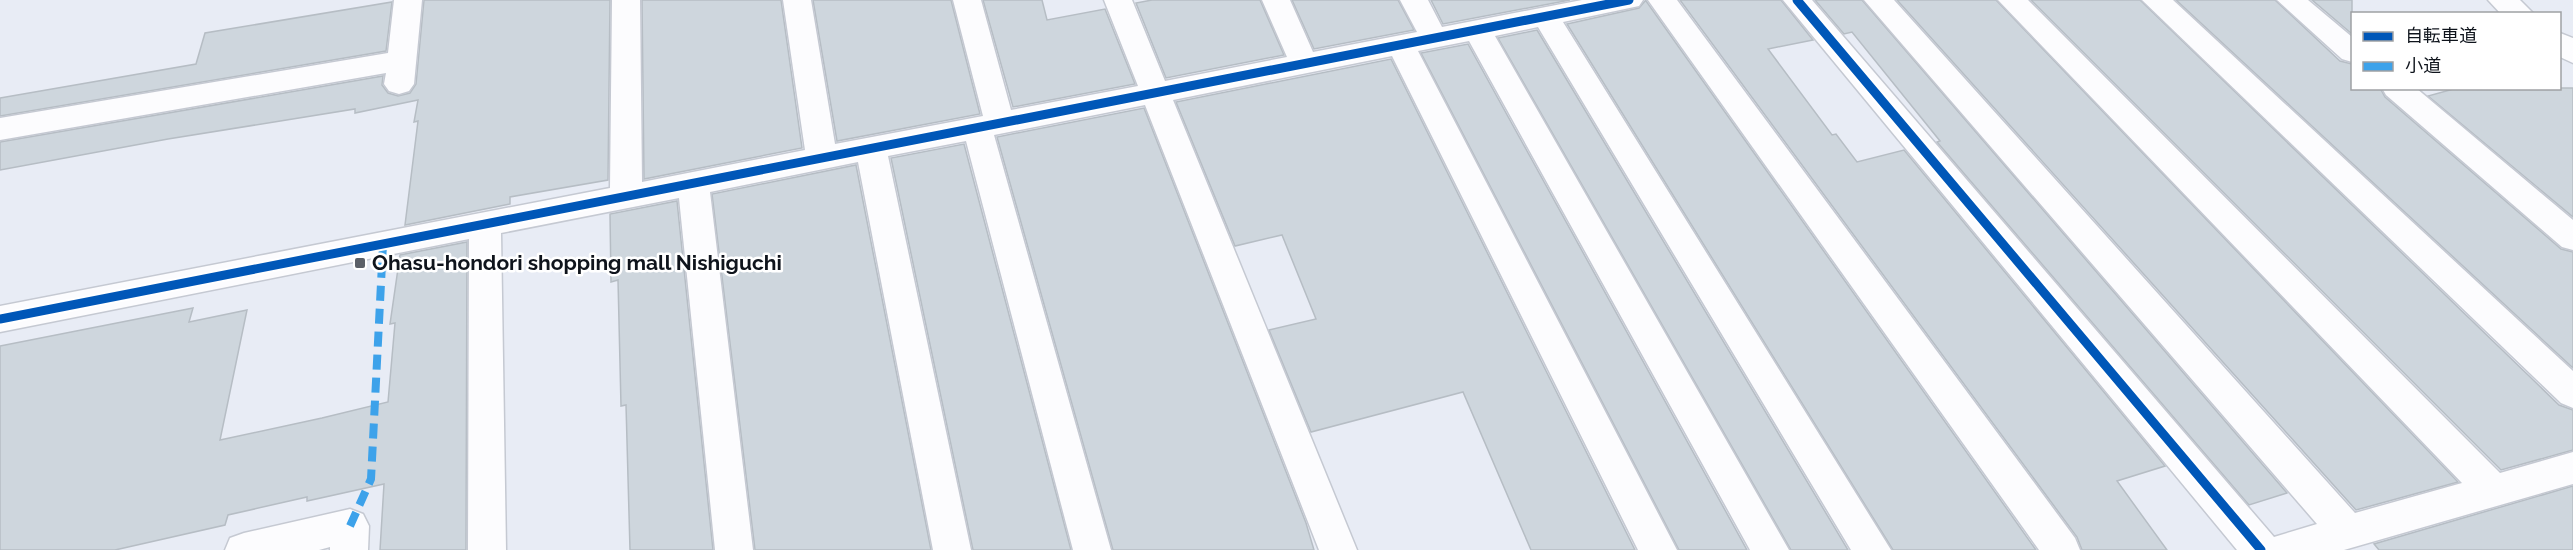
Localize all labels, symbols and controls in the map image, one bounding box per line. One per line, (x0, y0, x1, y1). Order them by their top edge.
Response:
legend (2351, 12, 2561, 90)
text: 自転車道 (2405, 25, 2477, 46)
text: 小道 (2405, 55, 2441, 76)
place label: Ohasu-hondori shopping mall Nishiguchi (372, 250, 782, 275)
marker: Ohasu-hondori shopping mall Nishiguchi (353, 256, 367, 270)

